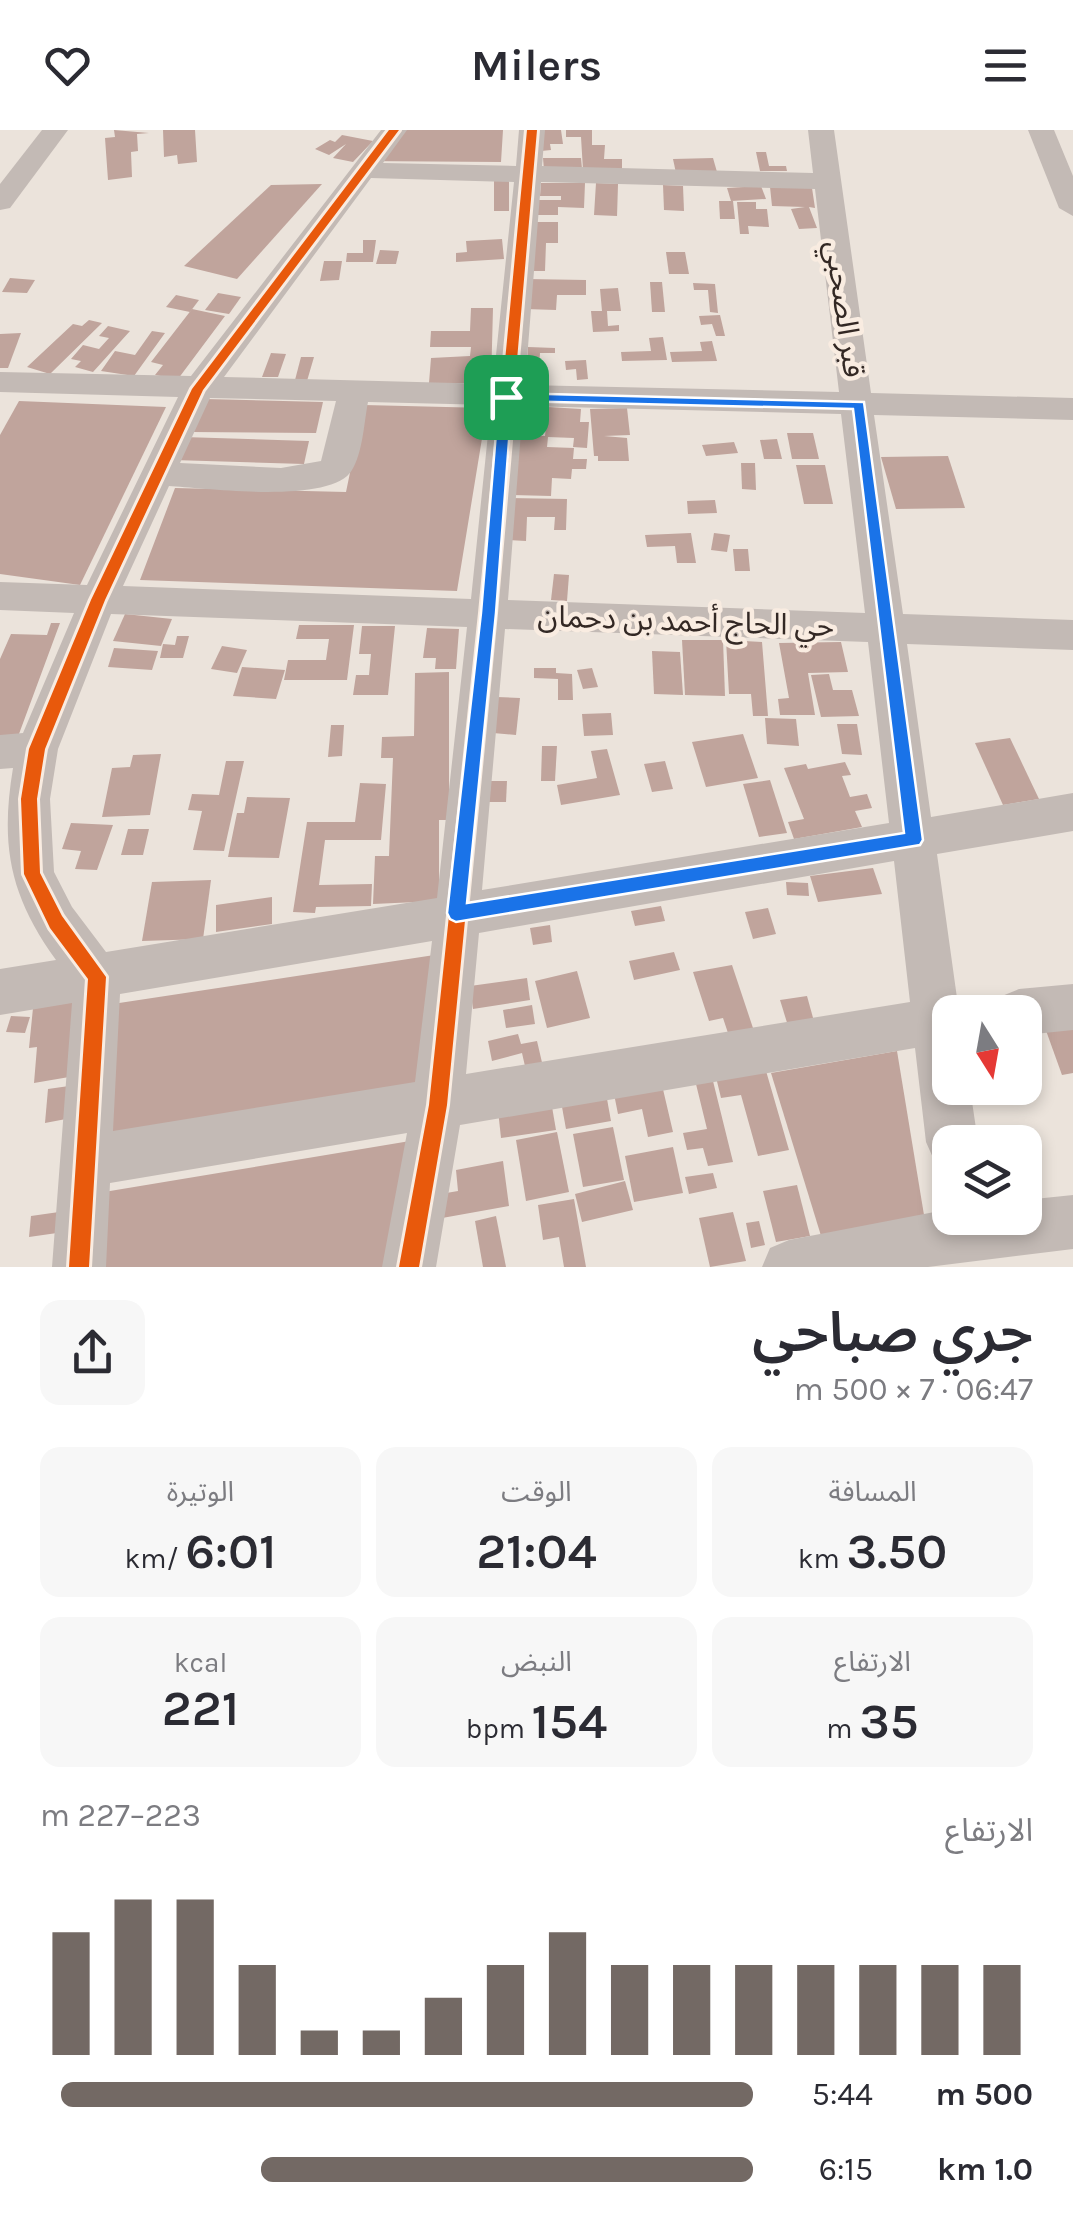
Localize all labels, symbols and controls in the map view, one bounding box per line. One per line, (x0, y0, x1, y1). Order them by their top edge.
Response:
icon: heart (40, 38, 95, 93)
icon: menu (978, 38, 1033, 93)
text: Milers (471, 39, 602, 91)
street label: قبر الصحبي (813, 238, 872, 380)
pin (464, 355, 549, 440)
icon: arrive (479, 370, 534, 425)
street label: حي الحاج أحمد بن دحمان (537, 597, 835, 649)
north arrow (932, 995, 1042, 1105)
map controls (932, 995, 1042, 1235)
button: layers (932, 1125, 1042, 1235)
button: share (40, 1300, 145, 1405)
text: جري صباحي (752, 1301, 1033, 1365)
text: 06:47 · 7 × 500 m (794, 1371, 1033, 1408)
text: الوتيرة (167, 1475, 234, 1508)
text: الوقت (501, 1475, 572, 1508)
text: المسافة (828, 1475, 917, 1508)
text: 6:01 (185, 1522, 277, 1581)
text: 21:04 (476, 1522, 597, 1581)
text: 3.50 (846, 1522, 947, 1581)
text: /km (124, 1542, 185, 1575)
text: km (798, 1542, 846, 1575)
text: النبض (501, 1645, 572, 1678)
text: الارتفاع (834, 1645, 911, 1678)
text: kcal (174, 1646, 227, 1679)
text: 221 (162, 1679, 239, 1738)
text: 154 (532, 1692, 607, 1751)
text: 35 (859, 1692, 919, 1751)
text: bpm (466, 1712, 532, 1745)
text: m (826, 1712, 859, 1745)
text: 223–227 m (40, 1797, 201, 1834)
text: الارتفاع (945, 1812, 1033, 1849)
text: 5:44 (812, 2076, 873, 2113)
text: 500 m (935, 2076, 1033, 2113)
text: 6:15 (819, 2151, 873, 2188)
text: 1.0 km (937, 2151, 1033, 2188)

